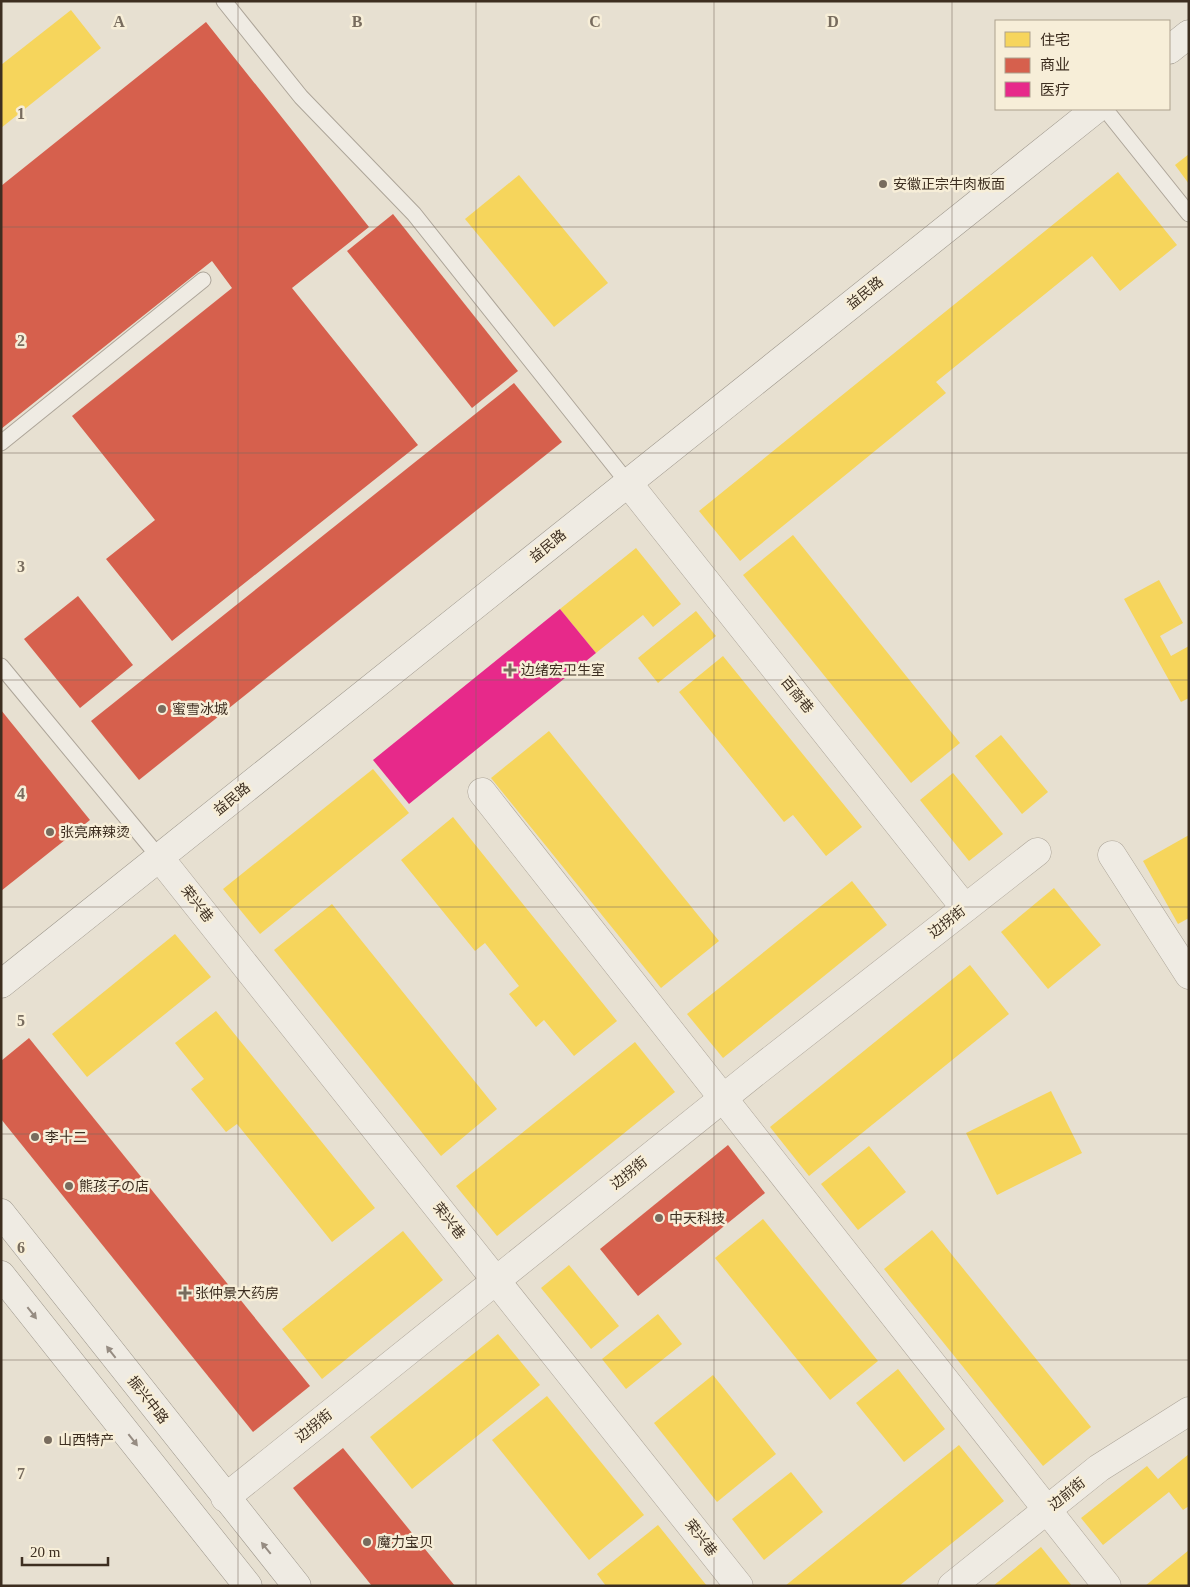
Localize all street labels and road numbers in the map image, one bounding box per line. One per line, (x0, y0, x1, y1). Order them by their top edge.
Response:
street label: 益民路 (844, 274, 886, 312)
street label: 益民路 (527, 527, 569, 565)
street label: 百商巷 (778, 674, 816, 716)
street label: 益民路 (211, 780, 253, 818)
street label: 荣兴巷 (178, 883, 216, 925)
street label: 边拐街 (926, 903, 968, 941)
street label: 边拐街 (608, 1154, 650, 1192)
street label: 荣兴巷 (430, 1200, 468, 1242)
street label: 振兴中路 (125, 1373, 171, 1427)
street label: 边拐街 (293, 1407, 335, 1445)
street label: 边前街 (1045, 1474, 1088, 1513)
street label: 荣兴巷 (682, 1517, 720, 1559)

